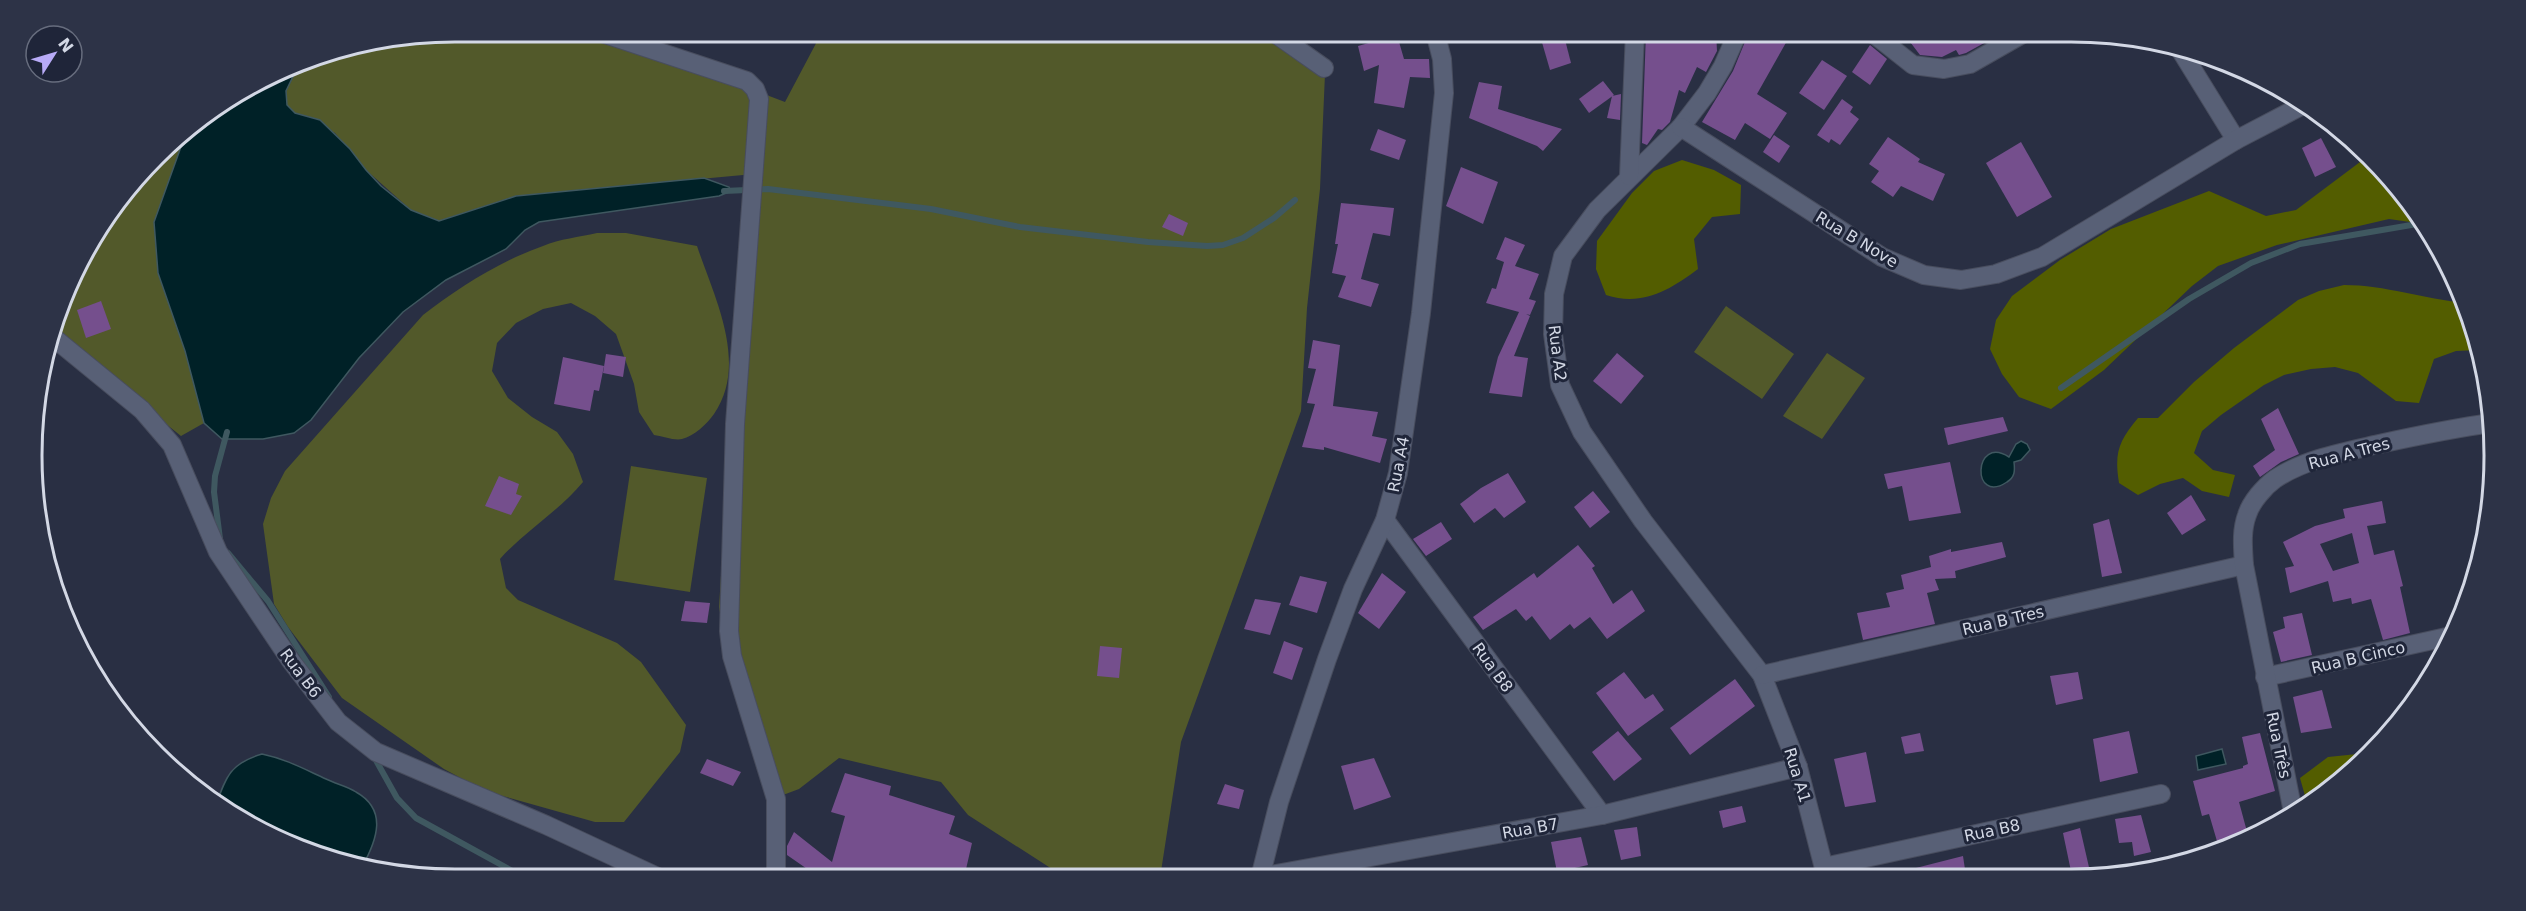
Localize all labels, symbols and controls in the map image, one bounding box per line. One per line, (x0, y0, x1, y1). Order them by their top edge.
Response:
north arrow (24, 24, 84, 84)
text: N (54, 34, 77, 56)
street label: Rua B Nove (1812, 207, 1901, 271)
street label: Rua A2 (1545, 324, 1570, 382)
street label: Rua A Tres (2306, 434, 2392, 473)
street label: Rua A4 (1384, 435, 1413, 494)
street label: Rua B Tres (1960, 602, 2046, 639)
street label: Rua B Cinco (2309, 637, 2407, 678)
street label: Rua B8 (1468, 639, 1517, 696)
street label: Rua B6 (276, 645, 325, 702)
street label: Rua Três (2262, 710, 2295, 780)
street label: Rua A1 (1780, 745, 1815, 805)
street label: Rua B7 (1501, 814, 1560, 843)
street label: Rua B8 (1962, 815, 2022, 846)

